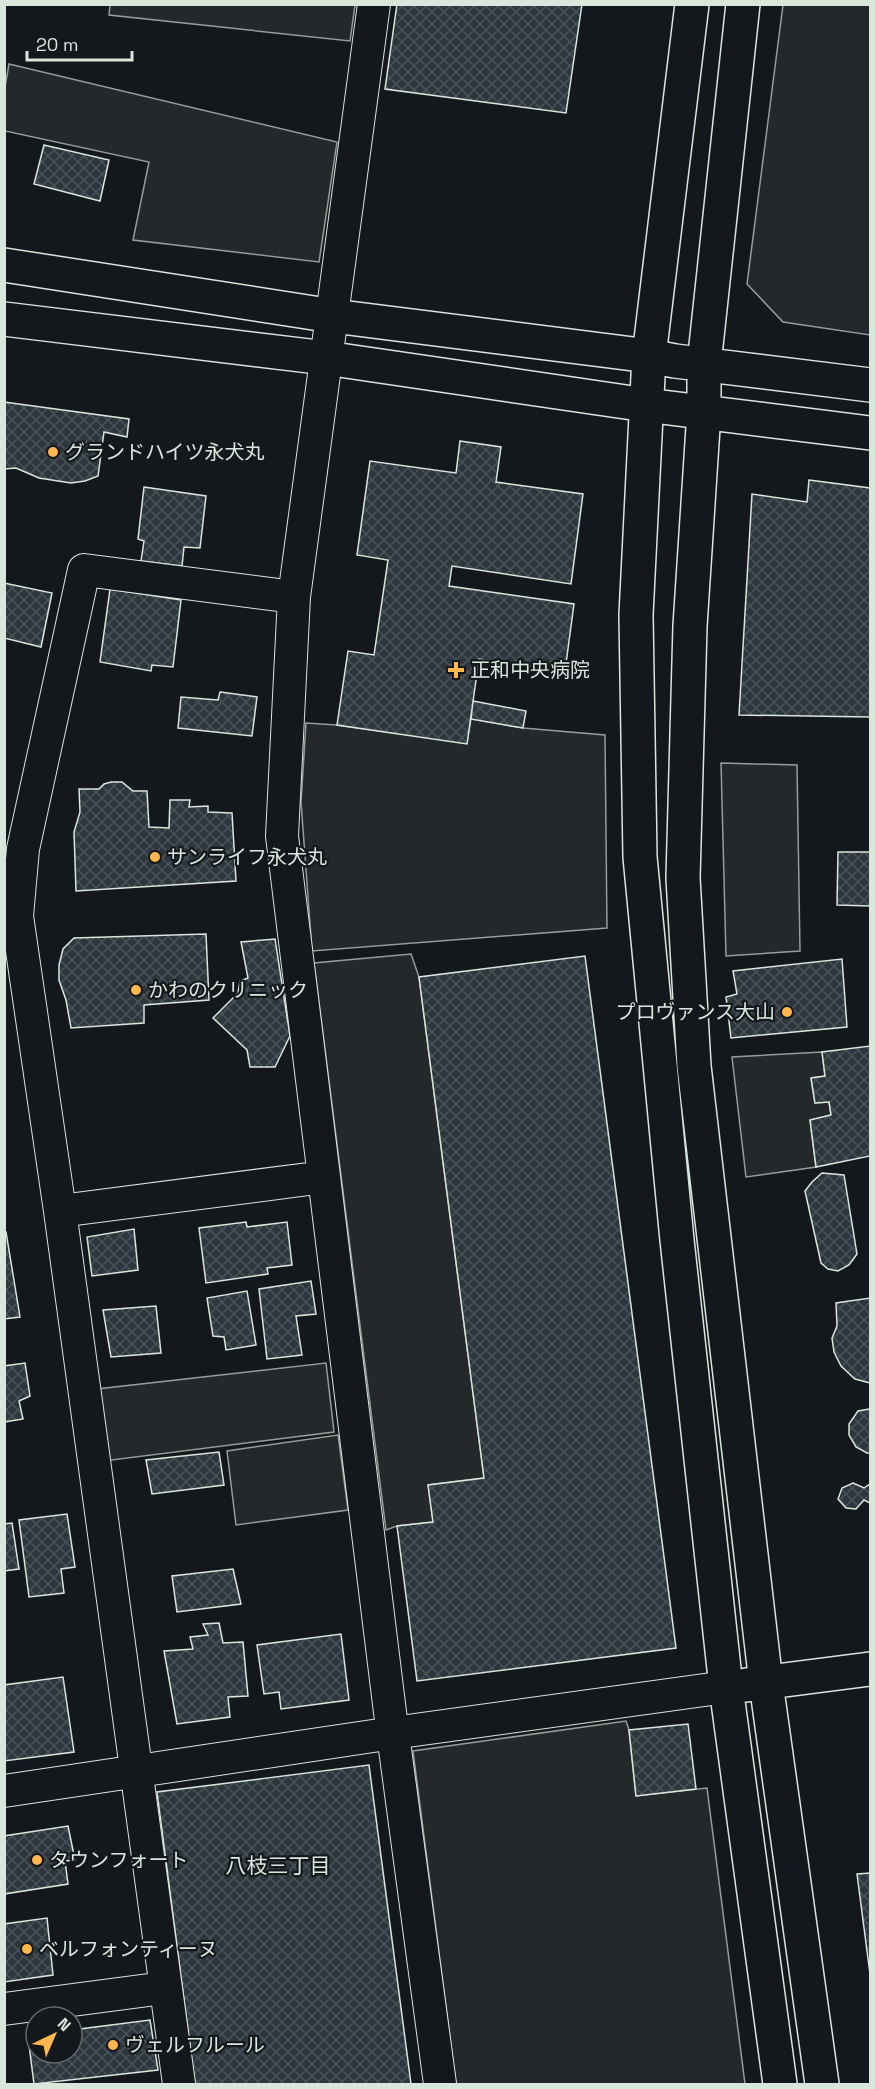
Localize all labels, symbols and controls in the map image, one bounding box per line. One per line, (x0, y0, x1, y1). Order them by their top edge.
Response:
scale bar (27, 24, 132, 62)
text: 20 m (36, 33, 79, 56)
place label: グランドハイツ永犬丸 (65, 439, 265, 465)
marker: グランドハイツ永犬丸 (46, 445, 60, 459)
place label: 正和中央病院 (470, 657, 590, 683)
marker: 正和中央病院 (447, 661, 465, 679)
place label: サンライフ永犬丸 (167, 844, 327, 870)
marker: サンライフ永犬丸 (148, 850, 162, 864)
place label: かわのクリニック (148, 977, 308, 1003)
marker: かわのクリニック (129, 983, 143, 997)
place label: プロヴァンス大山 (615, 999, 775, 1025)
marker: プロヴァンス大山 (780, 1005, 794, 1019)
place label: タウンフォート (49, 1847, 188, 1873)
district label: 八枝三丁目 (226, 1852, 331, 1879)
marker: タウンフォート (30, 1853, 44, 1867)
place label: ベルフォンティーヌ (39, 1936, 218, 1962)
marker: ベルフォンティーヌ (20, 1942, 34, 1956)
north arrow (24, 2005, 84, 2065)
text: N (53, 2013, 75, 2036)
place label: ヴェルフルール (125, 2032, 265, 2058)
marker: ヴェルフルール (106, 2038, 120, 2052)

